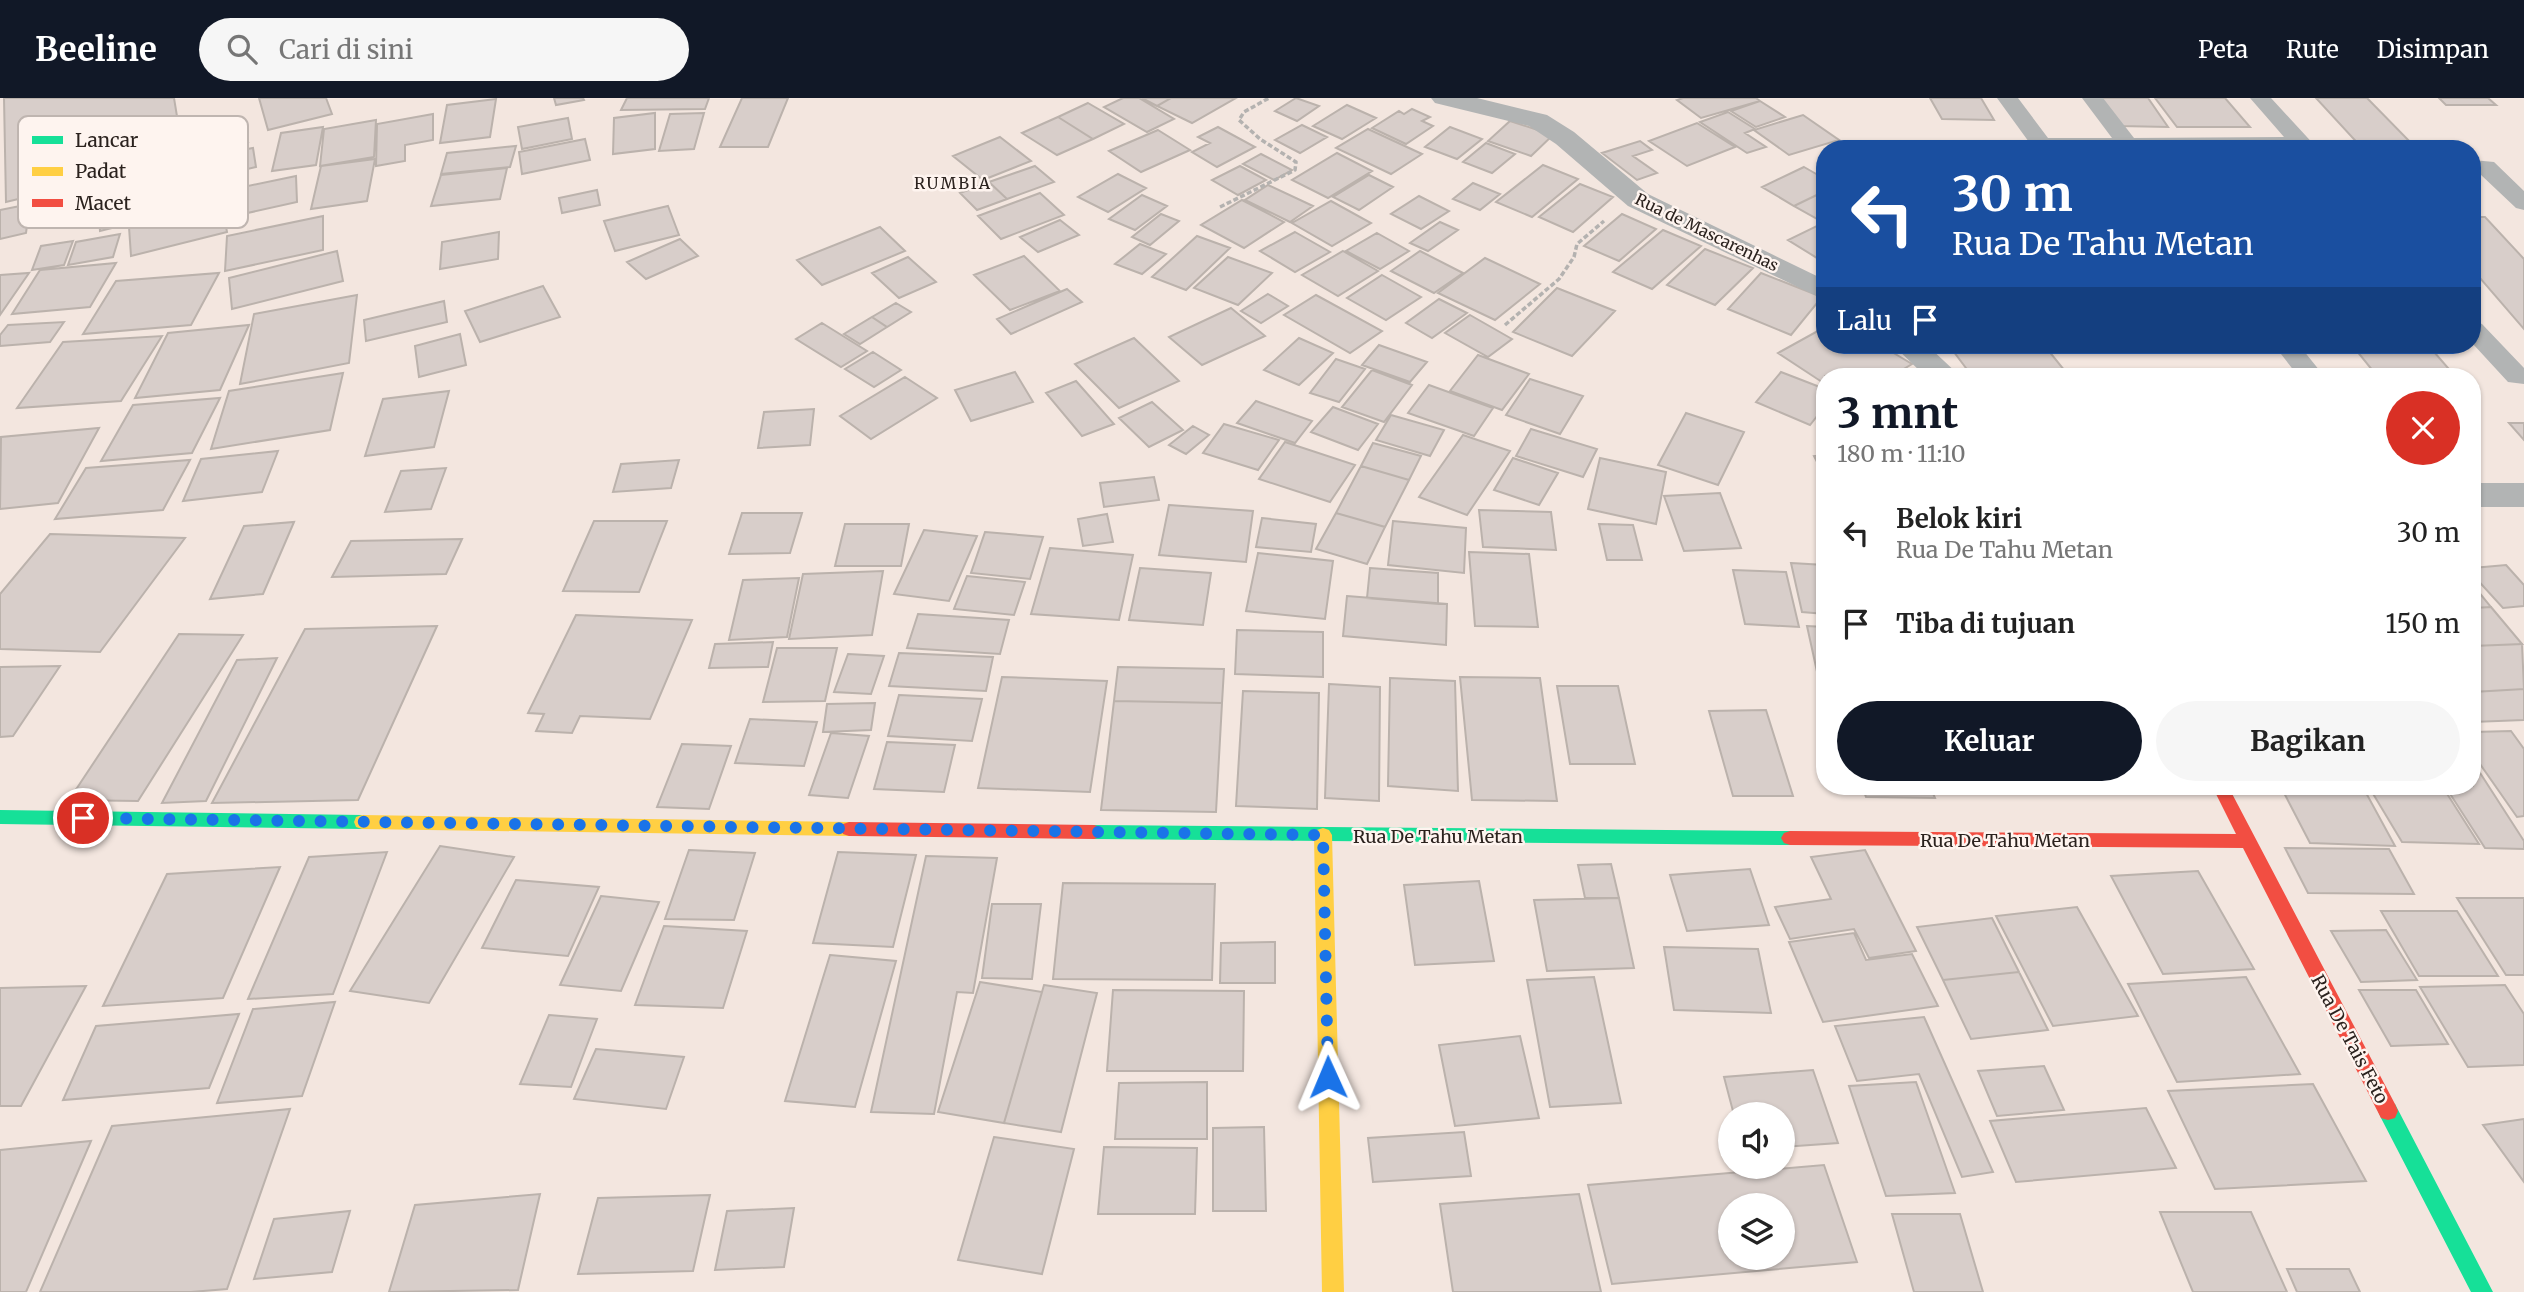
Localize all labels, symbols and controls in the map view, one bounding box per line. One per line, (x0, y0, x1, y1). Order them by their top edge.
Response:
search box (199, 18, 689, 81)
text: Beeline (35, 29, 157, 70)
icon: search (223, 30, 261, 68)
text: Cari di sini (279, 33, 413, 66)
text: Peta (2198, 34, 2248, 65)
text: Rute (2286, 34, 2339, 65)
text: Disimpan (2377, 34, 2489, 65)
legend (18, 116, 248, 228)
text: Lancar (75, 128, 139, 152)
text: Padat (75, 159, 127, 183)
text: 30 m (1952, 163, 2073, 224)
icon: left (1837, 168, 1928, 259)
district label: RUMBIA (914, 173, 992, 193)
street label: Rua de Mascarenhas (1632, 189, 1782, 275)
text: Macet (75, 191, 131, 215)
text: Rua De Tahu Metan (1952, 224, 2254, 264)
icon: arrive (1906, 301, 1944, 339)
text: Lalu (1837, 304, 1892, 337)
text: 3 mnt (1837, 387, 1958, 439)
button: close (2386, 391, 2460, 465)
text: 180 m · 11:10 (1837, 439, 1966, 468)
text: Belok kiri (1896, 502, 2022, 535)
icon: left (1837, 514, 1875, 552)
text: 30 m (2397, 516, 2460, 549)
text: Rua De Tahu Metan (1896, 535, 2113, 564)
icon: arrive (1837, 605, 1875, 643)
text: Tiba di tujuan (1896, 607, 2075, 640)
text: 150 m (2386, 607, 2460, 640)
button: Keluar (1837, 701, 2142, 781)
button: Bagikan (2156, 701, 2460, 781)
pin (53, 788, 113, 848)
icon: arrive (64, 799, 102, 837)
street label: Rua De Tahu Metan (1353, 825, 1523, 848)
street label: Rua De Tahu Metan (1920, 829, 2090, 852)
street label: Rua De Tais Feto (2306, 971, 2394, 1107)
position arrow (1291, 1040, 1365, 1114)
map controls (1718, 1102, 1795, 1270)
button: sound (1718, 1102, 1795, 1179)
button: layers (1718, 1193, 1795, 1270)

